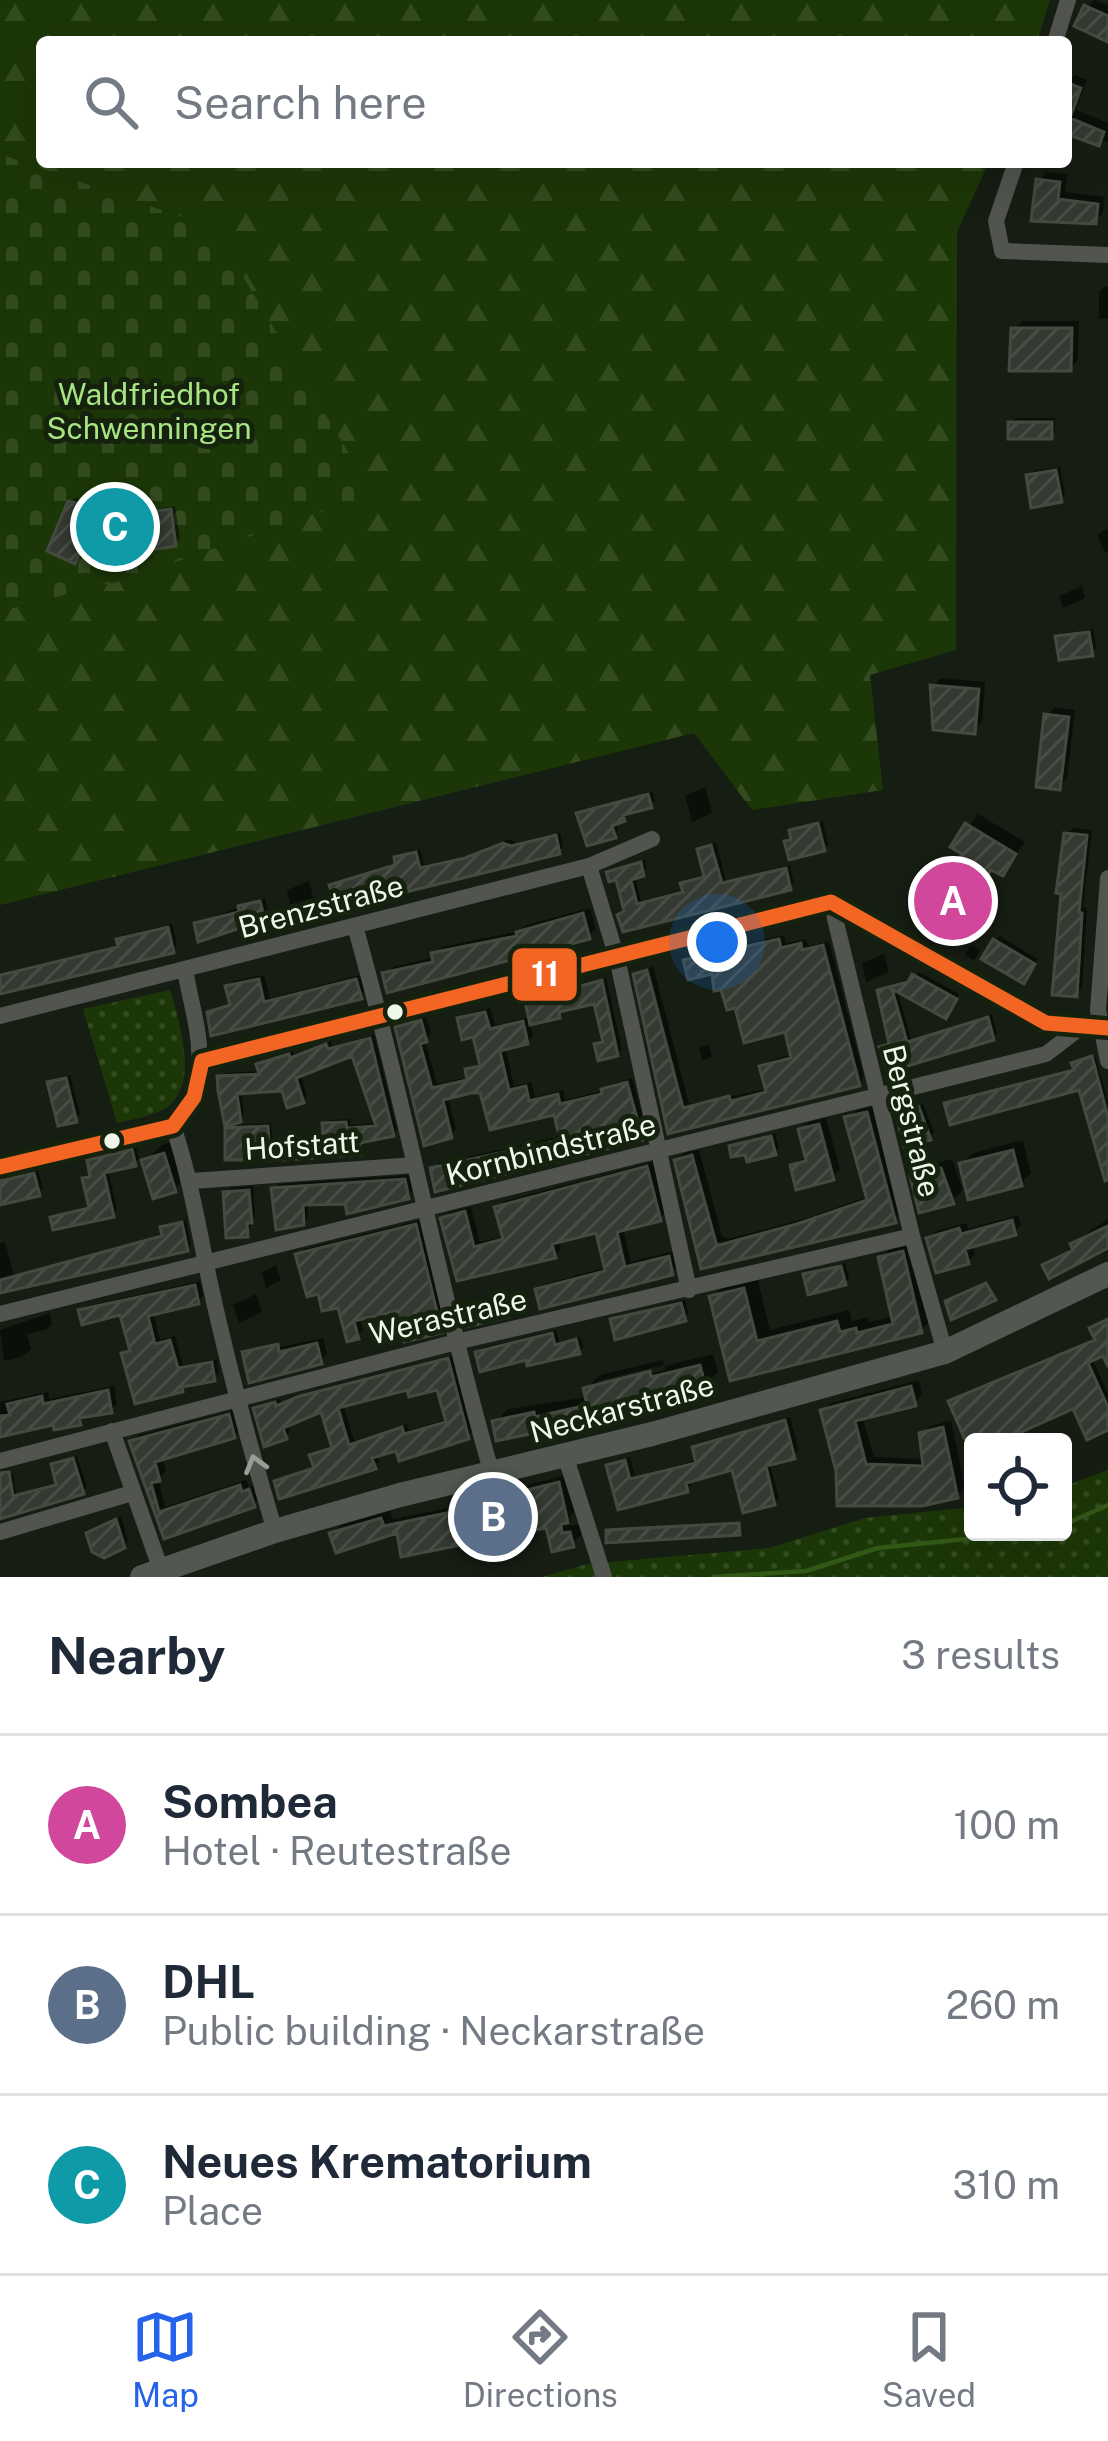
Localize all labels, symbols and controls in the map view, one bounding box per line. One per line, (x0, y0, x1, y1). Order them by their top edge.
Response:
search box (36, 36, 1072, 168)
icon: search (78, 69, 144, 135)
text: Search here (174, 76, 427, 129)
park label: Waldfriedhof Schwenningen (46, 376, 252, 446)
pin: C (76, 482, 154, 572)
pin: A (914, 856, 992, 946)
street label: Brenzstraße (234, 867, 407, 945)
your location (687, 912, 747, 972)
line badge: 11 (510, 946, 579, 1003)
text: 11 (531, 955, 559, 993)
unlabelled marker (384, 1001, 406, 1023)
street label: Bergstraße (876, 1041, 948, 1201)
street label: Kornbindstraße (442, 1106, 660, 1193)
street label: Hofstatt (243, 1123, 361, 1167)
unlabelled marker (101, 1130, 123, 1152)
street label: Werastraße (365, 1280, 530, 1352)
street label: Neckarstraße (526, 1366, 718, 1450)
map controls (964, 1433, 1072, 1541)
button: locate (964, 1433, 1072, 1541)
one-way arrow (244, 1454, 269, 1475)
pin: B (454, 1472, 532, 1562)
text: Nearby (48, 1626, 225, 1685)
text: 3 results (901, 1632, 1060, 1678)
text: Sombea (162, 1775, 338, 1828)
text: A (73, 1802, 101, 1848)
text: 100 m (953, 1802, 1060, 1848)
text: Hotel · Reutestraße (162, 1828, 512, 1874)
text: DHL (162, 1955, 255, 2008)
text: B (74, 1982, 100, 2028)
text: 260 m (946, 1982, 1060, 2028)
text: Public building · Neckarstraße (162, 2008, 705, 2054)
text: Neues Krematorium (162, 2135, 592, 2188)
text: C (73, 2162, 101, 2208)
text: 310 m (952, 2162, 1060, 2208)
text: Place (162, 2188, 263, 2234)
tab: Map (132, 2304, 199, 2414)
tab: Directions (463, 2304, 618, 2414)
tab: Saved (882, 2304, 976, 2414)

